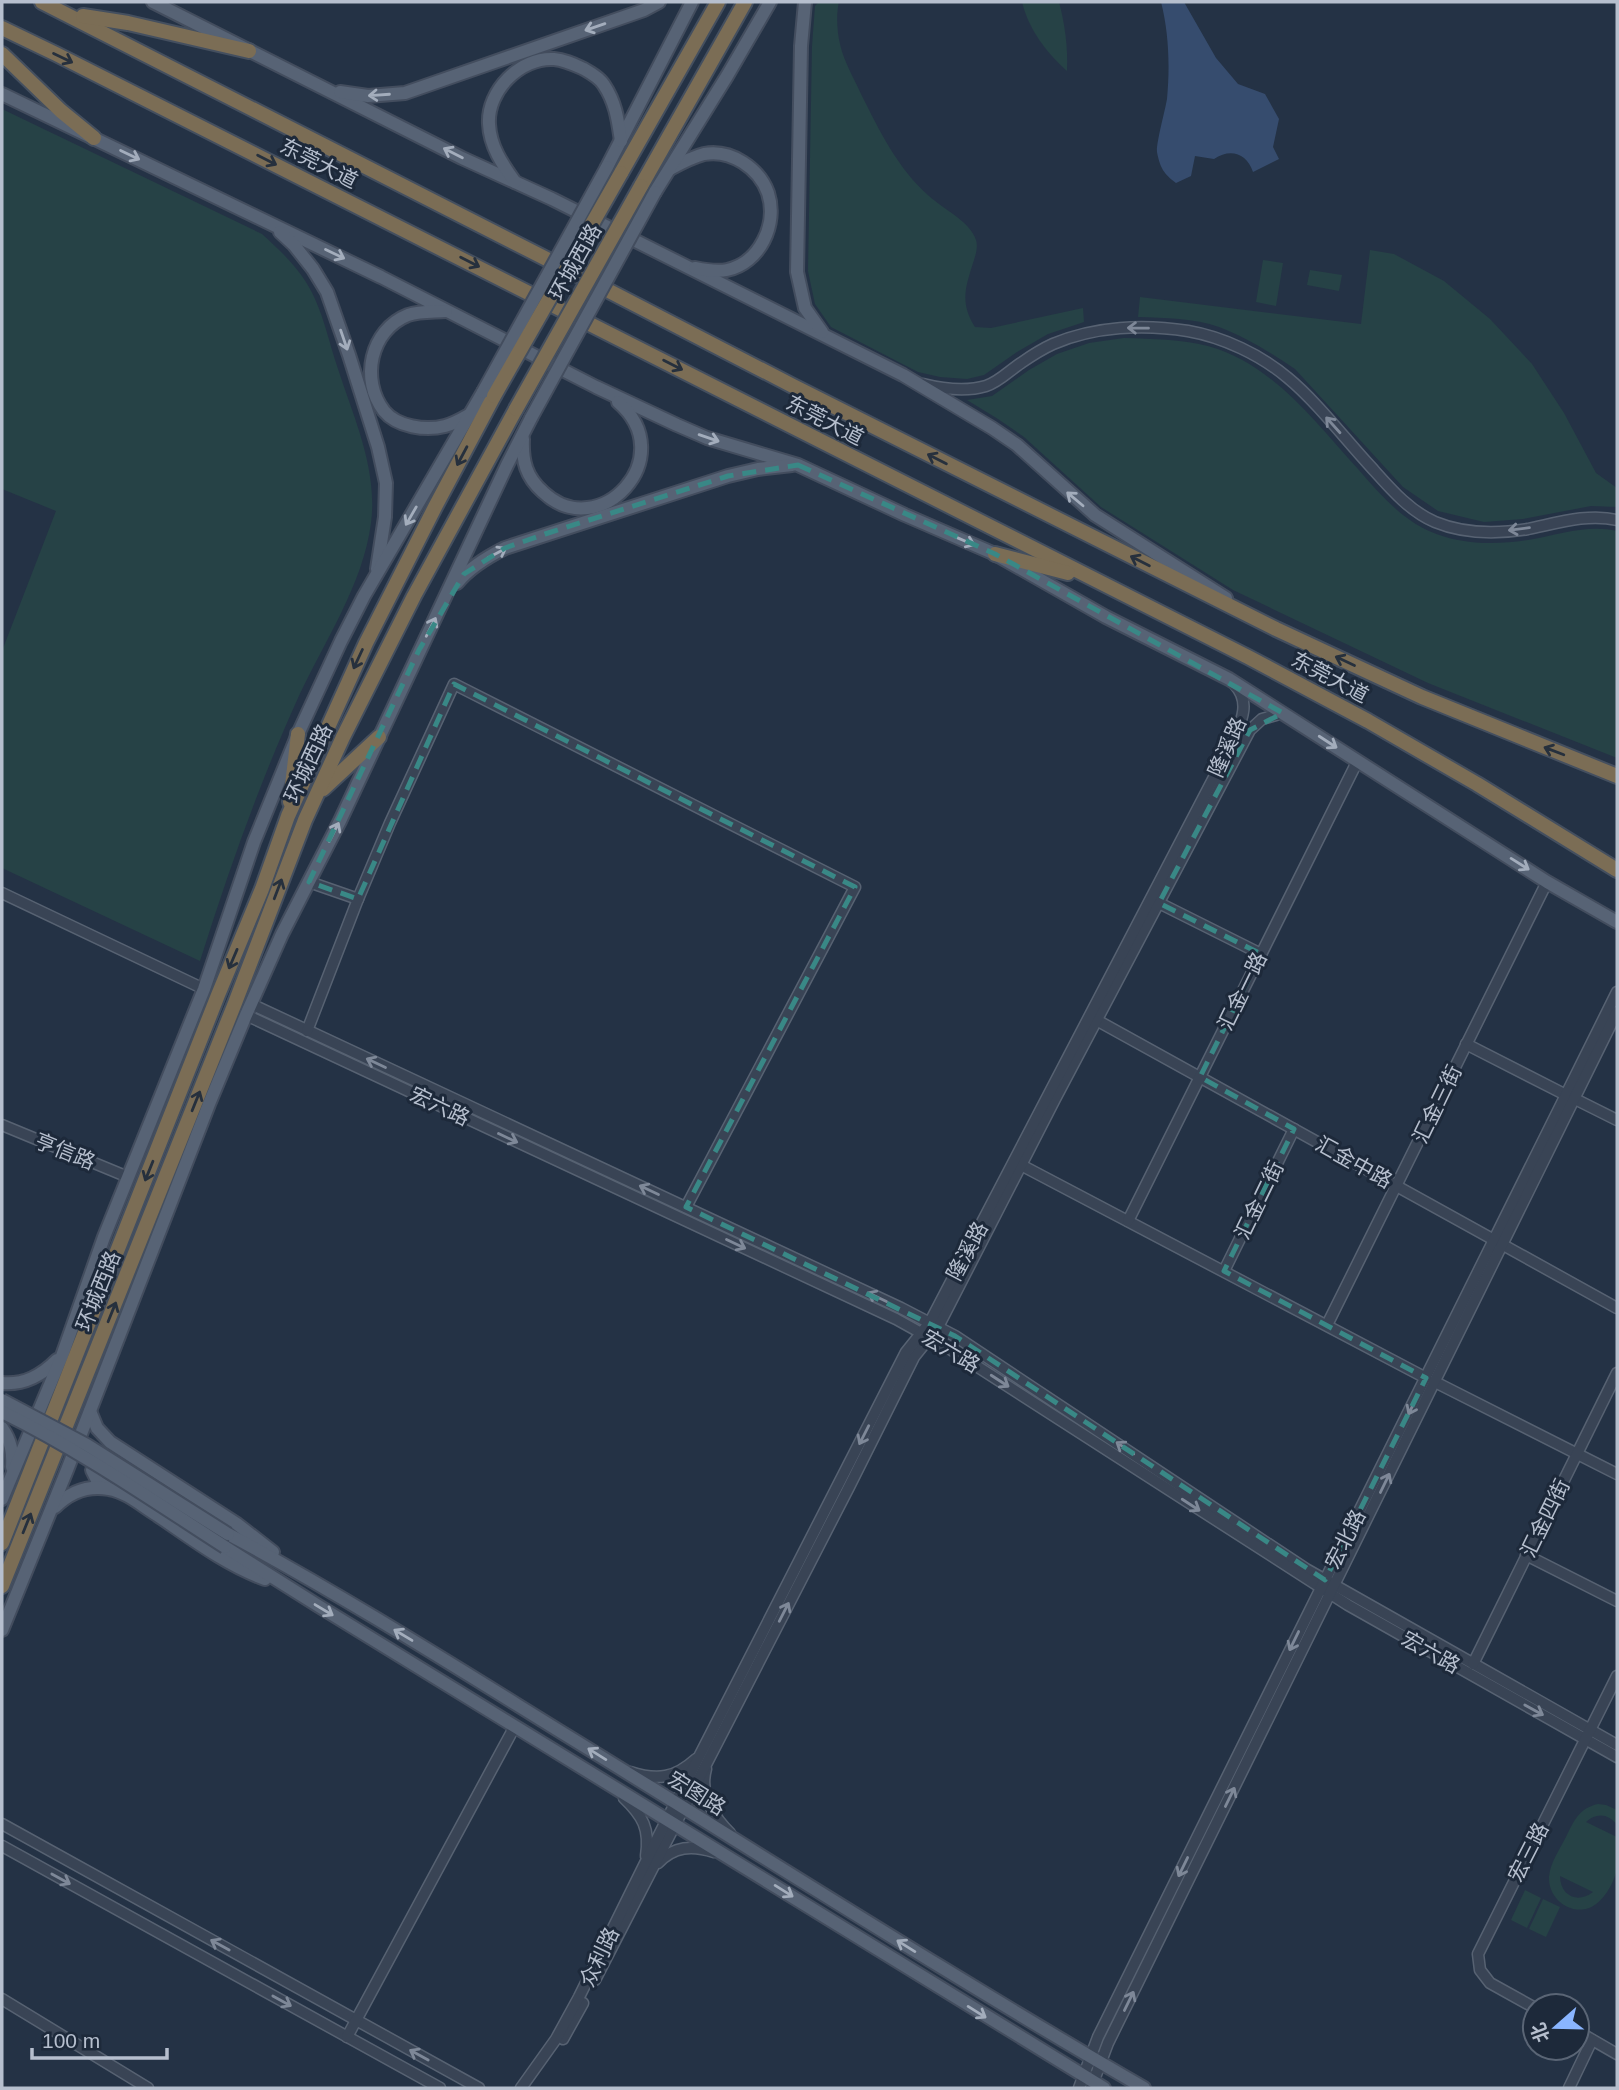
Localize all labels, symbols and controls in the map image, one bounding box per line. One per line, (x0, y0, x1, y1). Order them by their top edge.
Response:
one-way arrow (585, 22, 607, 34)
one-way arrow (53, 51, 73, 65)
one-way arrow (368, 89, 391, 102)
street label: 东莞大道 (276, 134, 362, 192)
one-way arrow (443, 146, 464, 160)
one-way arrow (119, 149, 140, 163)
one-way arrow (256, 153, 277, 167)
street label: 环城西路 (545, 220, 605, 304)
one-way arrow (324, 248, 345, 261)
one-way arrow (459, 256, 480, 270)
one-way arrow (1126, 321, 1149, 334)
one-way arrow (339, 328, 351, 350)
one-way arrow (662, 359, 682, 373)
street label: 东莞大道 (782, 391, 868, 449)
one-way arrow (1324, 417, 1341, 434)
one-way arrow (698, 433, 720, 445)
one-way arrow (455, 446, 469, 466)
one-way arrow (927, 451, 948, 465)
one-way arrow (1066, 491, 1084, 507)
one-way arrow (403, 506, 417, 526)
one-way arrow (1509, 523, 1531, 536)
one-way arrow (954, 535, 975, 548)
one-way arrow (486, 545, 506, 559)
one-way arrow (1130, 554, 1151, 568)
one-way arrow (424, 617, 438, 637)
street label: 东莞大道 (1288, 647, 1372, 707)
one-way arrow (351, 648, 365, 669)
one-way arrow (1335, 654, 1356, 667)
street label: 隆溪路 (1204, 714, 1250, 780)
street label: 环城西路 (280, 720, 336, 806)
one-way arrow (1317, 736, 1337, 750)
one-way arrow (1543, 744, 1565, 756)
one-way arrow (327, 822, 341, 843)
one-way arrow (1509, 858, 1529, 872)
one-way arrow (273, 878, 286, 900)
one-way arrow (226, 948, 239, 970)
street label: 汇金一路 (1213, 948, 1271, 1034)
one-way arrow (366, 1056, 387, 1069)
street label: 汇金三街 (1408, 1061, 1466, 1147)
street label: 宏六路 (407, 1082, 473, 1130)
one-way arrow (191, 1090, 204, 1112)
street label: 亨信路 (31, 1129, 99, 1173)
one-way arrow (497, 1131, 518, 1145)
street label: 汇金中路 (1312, 1132, 1396, 1192)
street label: 汇金二街 (1230, 1157, 1288, 1243)
one-way arrow (142, 1159, 155, 1181)
one-way arrow (639, 1182, 660, 1196)
street label: 隆溪路 (942, 1218, 992, 1284)
one-way arrow (725, 1238, 746, 1251)
street label: 环城西路 (72, 1248, 124, 1334)
one-way arrow (867, 1289, 888, 1302)
one-way arrow (107, 1302, 120, 1324)
street label: 宏六路 (918, 1325, 984, 1377)
one-way arrow (990, 1375, 1010, 1389)
one-way arrow (1405, 1394, 1419, 1415)
one-way arrow (857, 1424, 871, 1444)
one-way arrow (1115, 1441, 1135, 1455)
one-way arrow (1379, 1473, 1393, 1494)
street label: 汇金四街 (1516, 1475, 1574, 1561)
one-way arrow (1181, 1498, 1201, 1512)
street label: 宏北路 (1320, 1506, 1370, 1572)
one-way arrow (22, 1513, 35, 1535)
one-way arrow (313, 1603, 333, 1617)
one-way arrow (778, 1603, 792, 1623)
one-way arrow (394, 1627, 414, 1641)
street label: 宏六路 (1398, 1627, 1464, 1677)
one-way arrow (1287, 1630, 1301, 1651)
one-way arrow (1523, 1703, 1543, 1717)
one-way arrow (588, 1746, 608, 1760)
street label: 宏图路 (664, 1767, 730, 1819)
one-way arrow (1223, 1787, 1237, 1808)
street label: 宏三路 (1503, 1819, 1553, 1885)
one-way arrow (1175, 1856, 1189, 1877)
one-way arrow (51, 1872, 71, 1886)
one-way arrow (773, 1885, 793, 1899)
street label: 众利路 (575, 1924, 623, 1990)
one-way arrow (210, 1938, 231, 1951)
one-way arrow (897, 1938, 917, 1952)
one-way arrow (1122, 1991, 1136, 2012)
north arrow (1521, 1992, 1591, 2062)
one-way arrow (271, 1995, 292, 2008)
one-way arrow (966, 2005, 986, 2019)
scale bar (32, 2016, 166, 2060)
text: 北 (1527, 2020, 1554, 2045)
text: 100 m (42, 2029, 100, 2052)
one-way arrow (409, 2048, 430, 2061)

